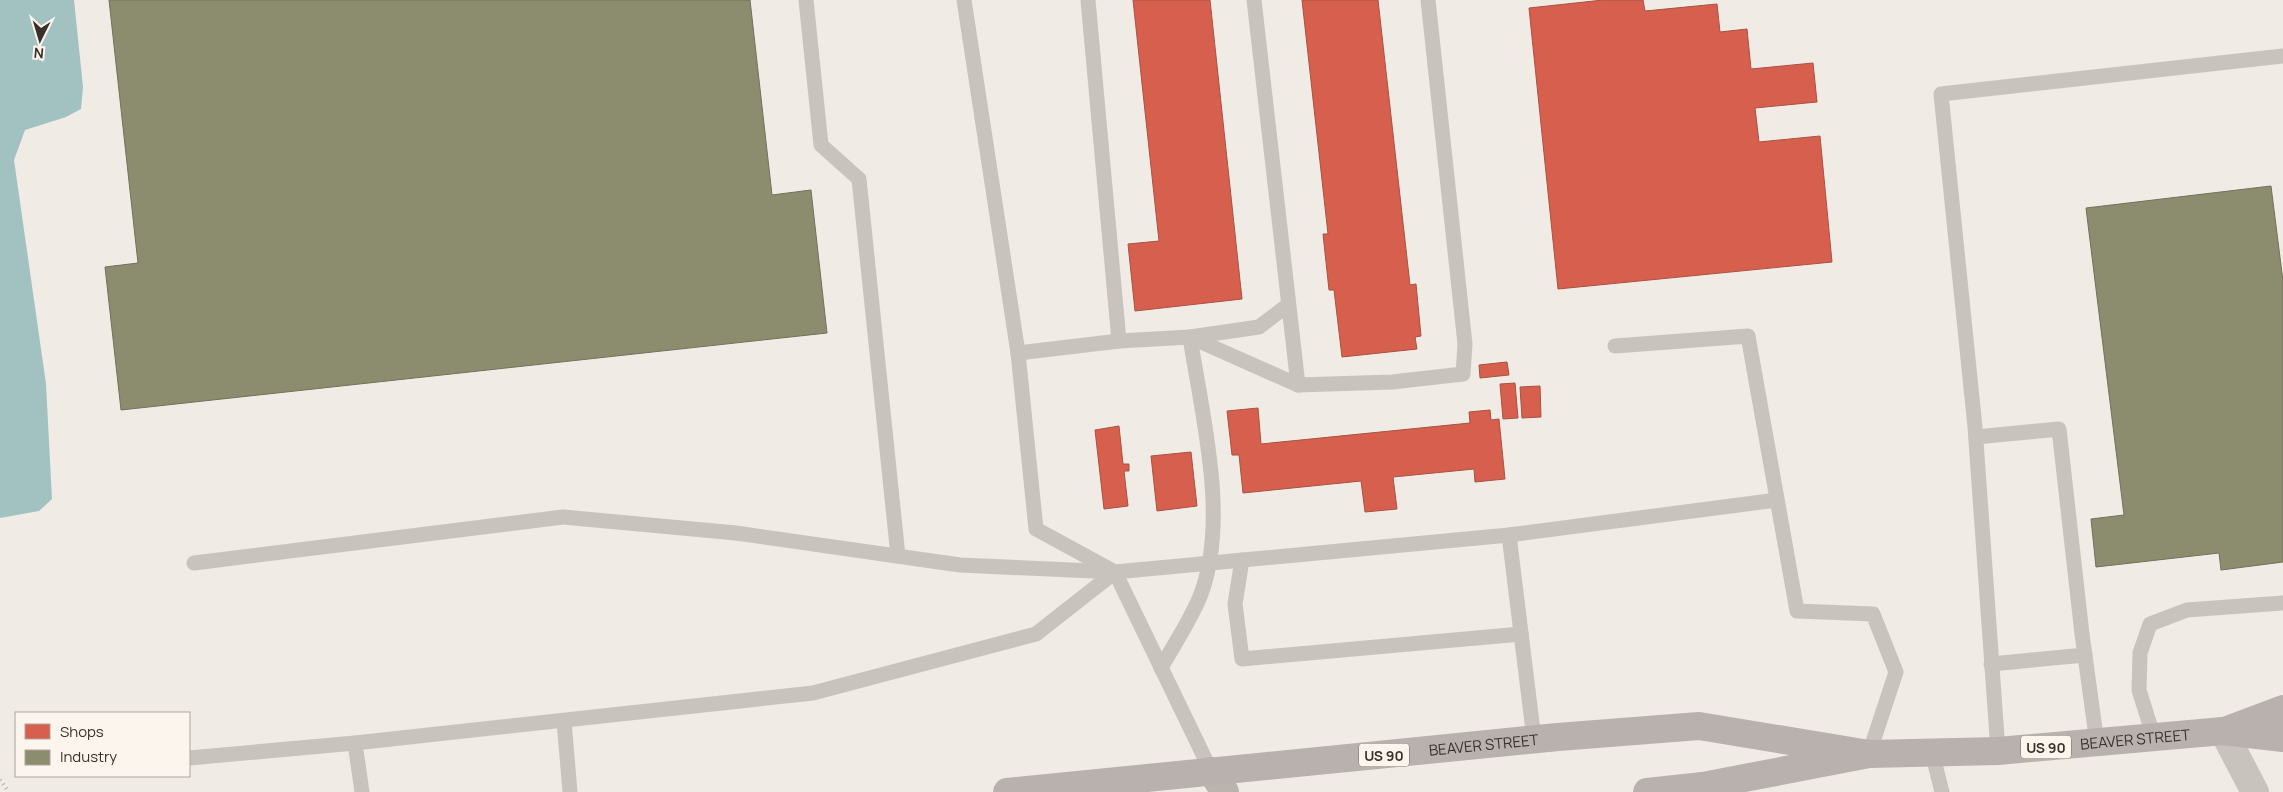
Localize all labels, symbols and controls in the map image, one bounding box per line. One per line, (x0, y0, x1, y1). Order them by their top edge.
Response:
north arrow (15, 15, 65, 65)
text: N (33, 44, 45, 63)
legend (15, 712, 190, 777)
text: Shops (60, 721, 104, 742)
street label: BEAVER STREET (2079, 723, 2191, 754)
street label: BEAVER STREET (1428, 729, 1539, 760)
road number: US 90 (2021, 736, 2071, 759)
road number: US 90 (1359, 744, 1409, 766)
text: Industry (60, 746, 117, 767)

